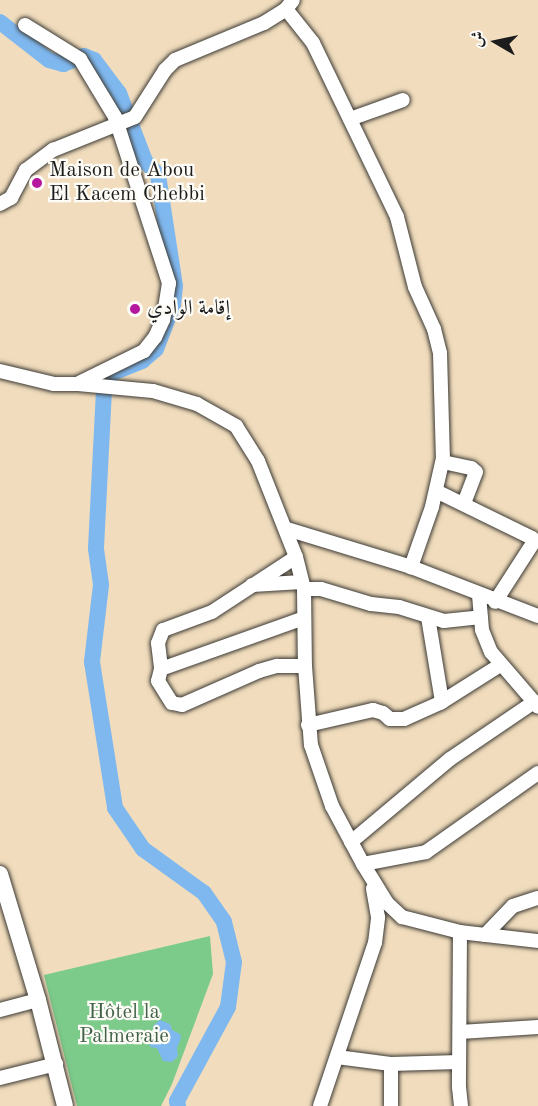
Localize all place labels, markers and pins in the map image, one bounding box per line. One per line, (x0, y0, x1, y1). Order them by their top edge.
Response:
place label: Maison de Abou El Kacem Chebbi (49, 158, 205, 208)
marker: Maison de Abou El Kacem Chebbi (30, 176, 44, 190)
place label: إقامة الوادي (147, 296, 230, 322)
marker: إقامة الوادي (128, 302, 142, 316)

